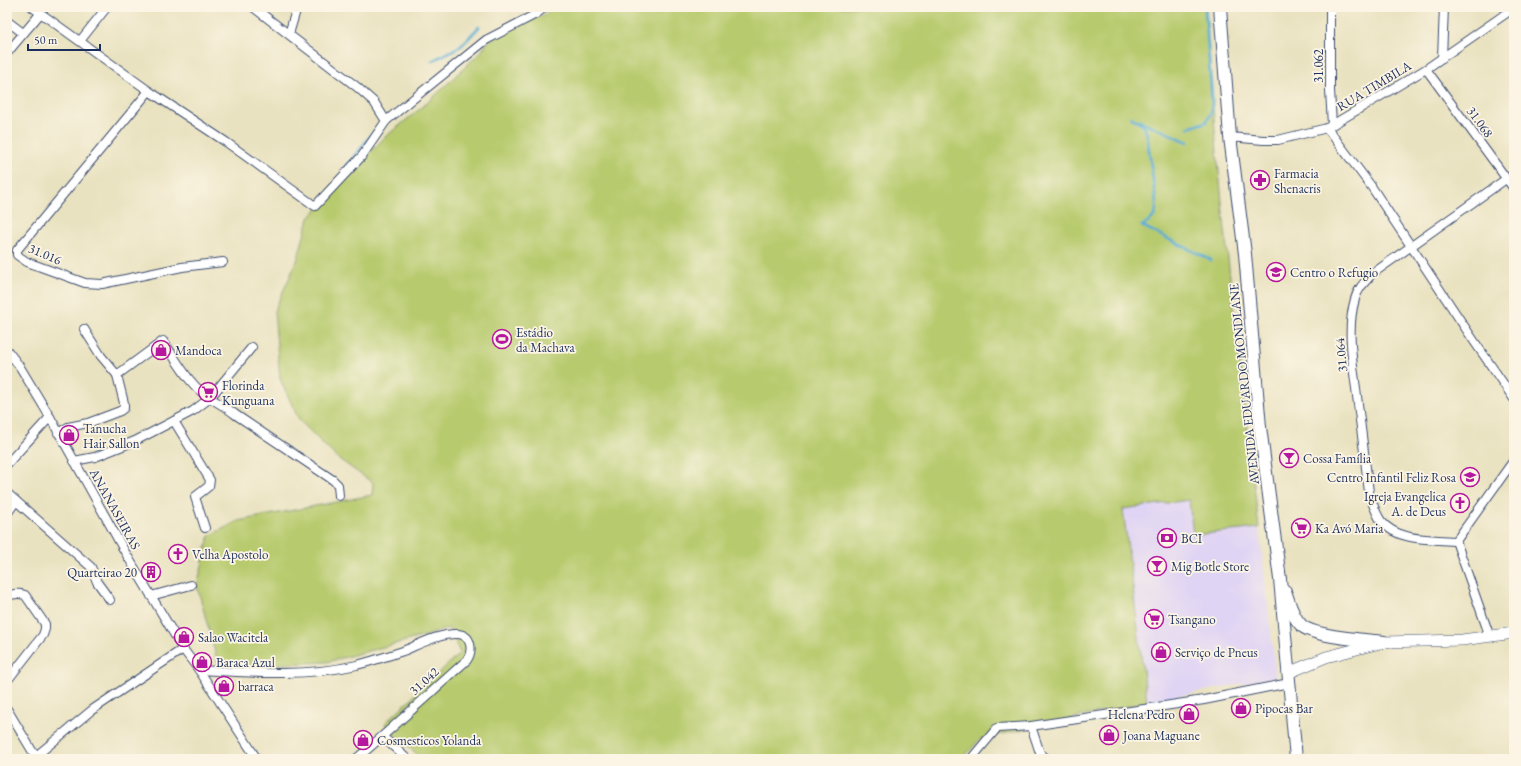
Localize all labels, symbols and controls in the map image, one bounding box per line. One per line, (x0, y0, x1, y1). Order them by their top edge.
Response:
scale bar (28, 26, 100, 52)
text: 50 m (34, 32, 58, 48)
street label: 31.062 (1310, 48, 1327, 83)
street label: RUA TIMBILA (1334, 57, 1415, 115)
street label: 31.068 (1463, 103, 1497, 141)
place label: Farmacia Shenacris (1274, 165, 1321, 197)
pharmacy icon: Farmacia Shenacris (1249, 169, 1271, 191)
street label: 31.016 (26, 239, 64, 269)
school or university icon: Centro o Refugio (1265, 261, 1287, 283)
place label: Centro o Refugio (1290, 264, 1378, 281)
street label: AVENIDA EDUARDO MONDLANE (1225, 283, 1263, 486)
place label: Estádio da Machava (516, 324, 575, 356)
sports icon: Estádio da Machava (491, 328, 513, 350)
street label: 31.064 (1331, 336, 1351, 373)
shop icon: Mandoca (150, 339, 172, 361)
place label: Mandoca (175, 342, 223, 359)
place label: Florinda Kunguana (222, 377, 275, 409)
supermarket icon: Florinda Kunguana (197, 381, 219, 403)
place label: Tanucha Hair Sallon (83, 420, 140, 452)
shop icon: Tanucha Hair Sallon (58, 424, 80, 446)
bar icon: Cossa Família (1278, 447, 1300, 469)
place label: Cossa Família (1303, 450, 1372, 467)
street label: ANANASEIRAS (85, 465, 144, 553)
school or university icon: Centro Infantil Feliz Rosa (1459, 466, 1481, 488)
place label: Centro Infantil Feliz Rosa (1327, 469, 1457, 486)
place label: Igreja Evangelica A. de Deus (1364, 488, 1447, 520)
church icon: Igreja Evangelica A. de Deus (1449, 492, 1471, 514)
supermarket icon: Ka Avó Maria (1290, 517, 1312, 539)
place label: Ka Avó Maria (1315, 520, 1384, 537)
bank icon: BCI (1156, 527, 1178, 549)
place label: BCI (1181, 530, 1203, 547)
church icon: Velha Apostolo (167, 543, 189, 565)
place label: Velha Apostolo (192, 546, 268, 563)
bar icon: Mig Botle Store (1146, 555, 1168, 577)
place label: Mig Botle Store (1171, 558, 1249, 575)
building icon: Quarteirao 20 (140, 561, 162, 583)
place label: Quarteirao 20 (67, 564, 137, 581)
supermarket icon: Tsangano (1143, 608, 1165, 630)
place label: Tsangano (1168, 611, 1216, 628)
shop icon: Salao Wacitela (173, 626, 195, 648)
place label: Salao Wacitela (198, 629, 269, 646)
shop icon: Serviço de Pneus (1150, 641, 1172, 663)
place label: Serviço de Pneus (1175, 644, 1258, 661)
shop icon: Baraca Azul (191, 651, 213, 673)
place label: Baraca Azul (216, 654, 275, 671)
street label: 31.042 (406, 663, 443, 699)
shop icon: barraca (213, 675, 235, 697)
place label: barraca (238, 678, 275, 695)
shop icon: Pipocas Bar (1230, 697, 1252, 719)
place label: Pipocas Bar (1255, 700, 1313, 717)
shop icon: Helena Pedro (1178, 703, 1200, 725)
place label: Helena Pedro (1108, 706, 1175, 723)
shop icon: Joana Maguane (1098, 724, 1120, 746)
place label: Joana Maguane (1122, 727, 1200, 744)
shop icon: Cosmesticos Yolanda (352, 729, 374, 751)
place label: Cosmesticos Yolanda (377, 732, 482, 749)

